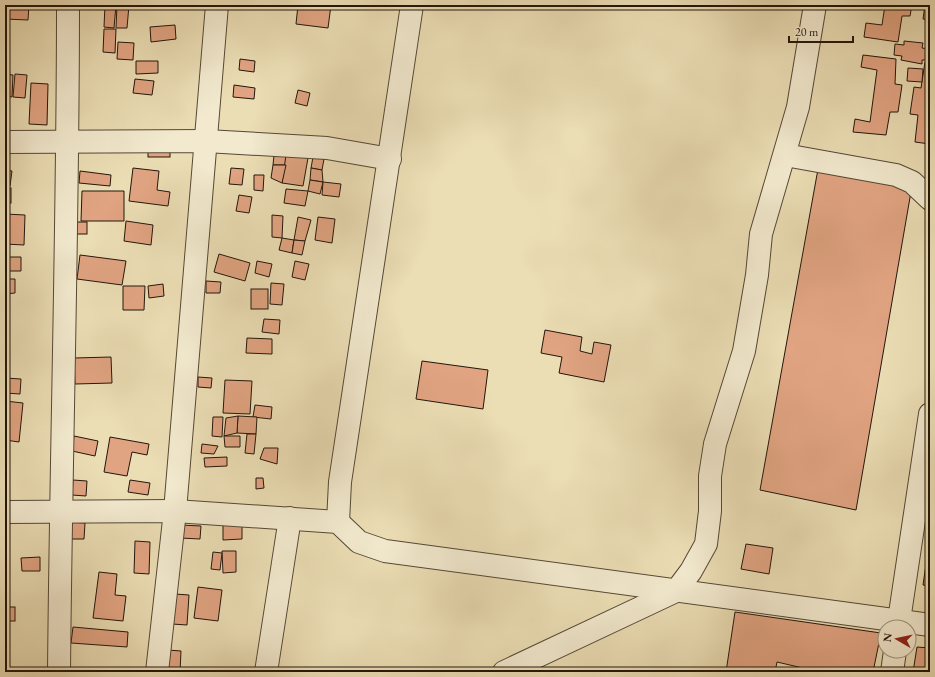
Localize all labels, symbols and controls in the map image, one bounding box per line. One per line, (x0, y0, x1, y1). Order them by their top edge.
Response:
scale bar (789, 18, 853, 44)
text: 20 m (795, 24, 819, 40)
north arrow (877, 619, 917, 659)
text: N (880, 632, 895, 643)

